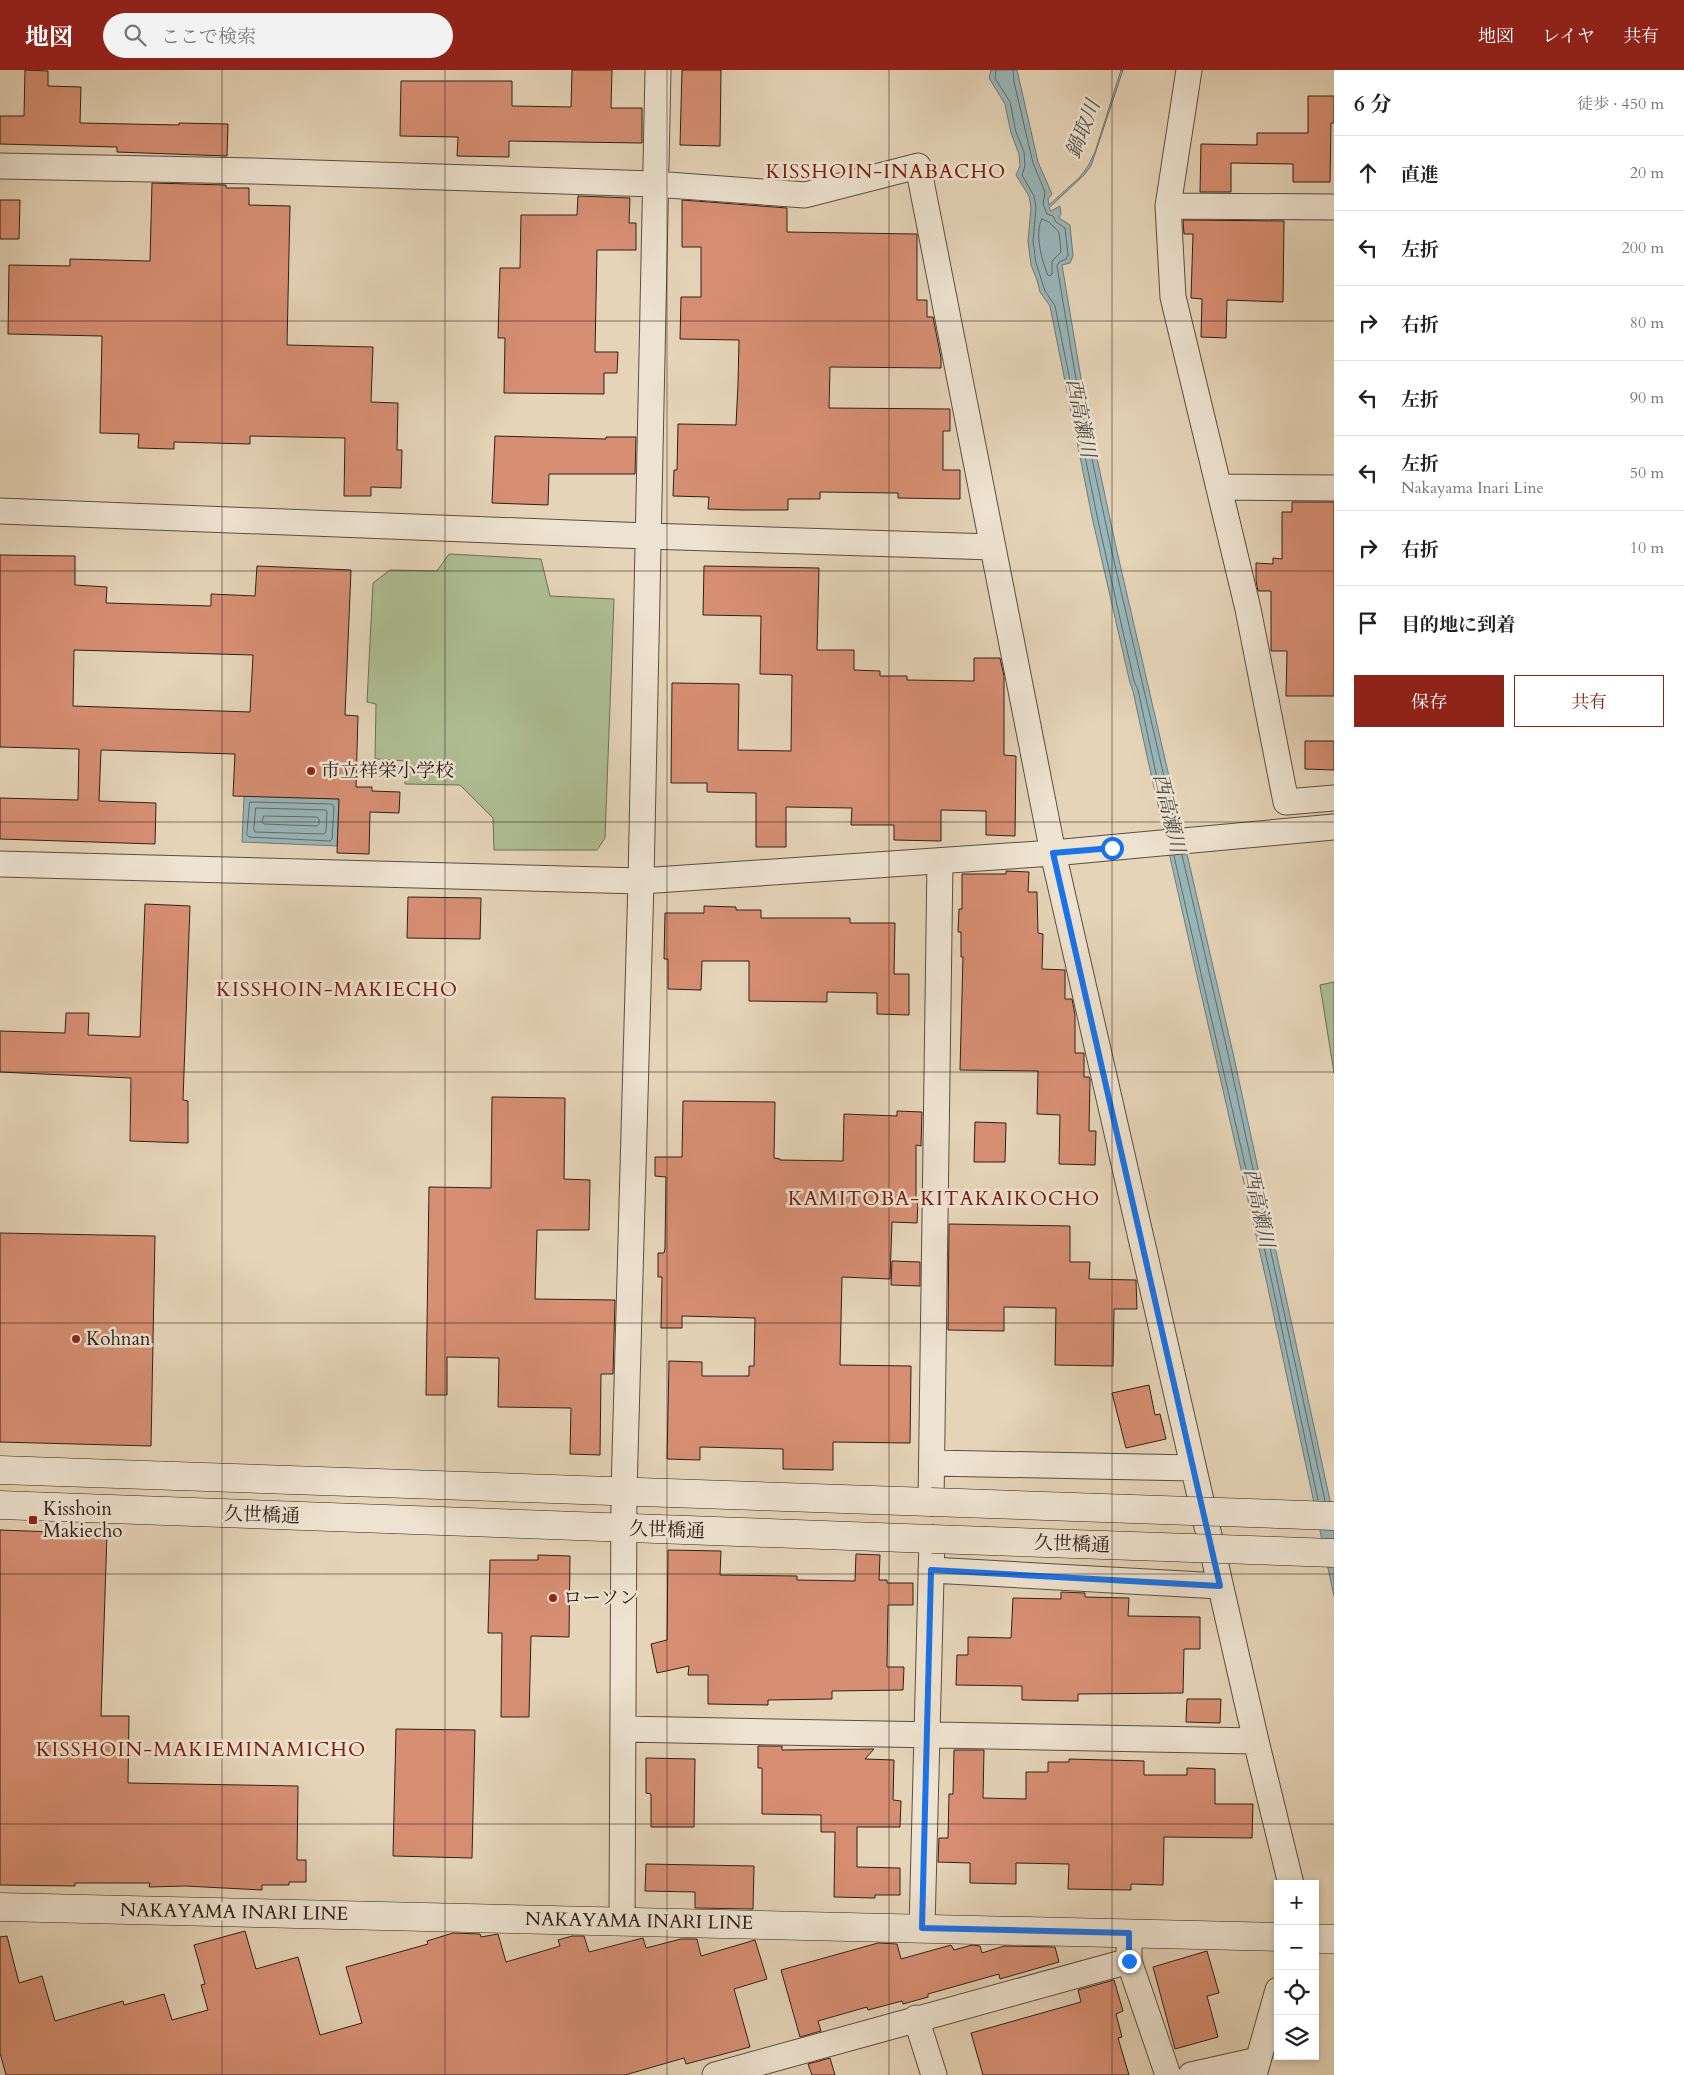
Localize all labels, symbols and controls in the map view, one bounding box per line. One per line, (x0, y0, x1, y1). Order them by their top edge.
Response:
search box (103, 13, 453, 58)
text: 地図 (25, 21, 73, 54)
icon: search (121, 21, 149, 49)
text: ここで検索 (161, 24, 256, 50)
text: 地図 (1478, 24, 1514, 49)
text: レイヤ (1542, 24, 1595, 49)
text: 共有 (1623, 24, 1659, 49)
text: 6 分 (1354, 90, 1391, 119)
text: 徒歩 · 450 m (1577, 93, 1664, 115)
water label: 鍋取川 (1060, 94, 1107, 162)
district label: KISSHOIN-INABACHO (766, 158, 1006, 185)
icon: ahead (1354, 159, 1382, 187)
text: 直進 (1401, 162, 1439, 188)
text: 20 m (1630, 162, 1664, 184)
icon: left (1354, 234, 1382, 262)
text: 左折 (1401, 237, 1439, 263)
text: 200 m (1622, 237, 1664, 259)
icon: right (1354, 309, 1382, 337)
text: 右折 (1401, 312, 1439, 338)
text: 80 m (1630, 312, 1664, 334)
water label: 西高瀬川 (1060, 376, 1102, 462)
icon: left (1354, 384, 1382, 412)
text: 左折 (1401, 387, 1439, 413)
text: 90 m (1630, 387, 1664, 409)
text: 左折 (1401, 451, 1439, 477)
icon: left (1354, 459, 1382, 487)
text: 50 m (1630, 462, 1664, 484)
text: Nakayama Inari Line (1401, 477, 1544, 499)
icon: right (1354, 534, 1382, 562)
text: 右折 (1401, 537, 1439, 563)
text: 10 m (1630, 537, 1664, 559)
icon: arrive (1354, 609, 1382, 637)
text: 目的地に到着 (1401, 612, 1515, 638)
button: 保存 (1354, 675, 1504, 727)
button: 共有 (1514, 675, 1664, 727)
place label: 市立祥栄小学校 (321, 758, 454, 784)
marker: 市立祥栄小学校 (305, 765, 317, 777)
water label: 西高瀬川 (1147, 771, 1192, 857)
route start (1101, 837, 1124, 860)
district label: KISSHOIN-MAKIECHO (216, 976, 458, 1003)
water label: 西高瀬川 (1237, 1166, 1281, 1252)
district label: KAMITOBA-KITAKAIKOCHO (788, 1185, 1100, 1212)
place label: Kohnan (86, 1326, 151, 1352)
marker: Kohnan (70, 1333, 82, 1345)
place label: Kisshoin Makiecho (43, 1496, 123, 1544)
street label: 久世橋通 (224, 1501, 300, 1529)
marker: Kisshoin Makiecho (27, 1514, 39, 1526)
street label: 久世橋通 (629, 1516, 705, 1544)
street label: 久世橋通 (1034, 1530, 1110, 1558)
place label: ローソン (563, 1585, 638, 1611)
marker: ローソン (547, 1592, 559, 1604)
district label: KISSHOIN-MAKIEMINAMICHO (36, 1736, 366, 1763)
map controls (1274, 1880, 1319, 2060)
button: + (1274, 1880, 1319, 1925)
street label: NAKAYAMA INARI LINE (120, 1897, 348, 1927)
street label: NAKAYAMA INARI LINE (525, 1906, 753, 1936)
button: − (1274, 1925, 1319, 1970)
route end (1118, 1950, 1141, 1973)
button: locate (1274, 1970, 1319, 2015)
button: layers (1274, 2015, 1319, 2060)

